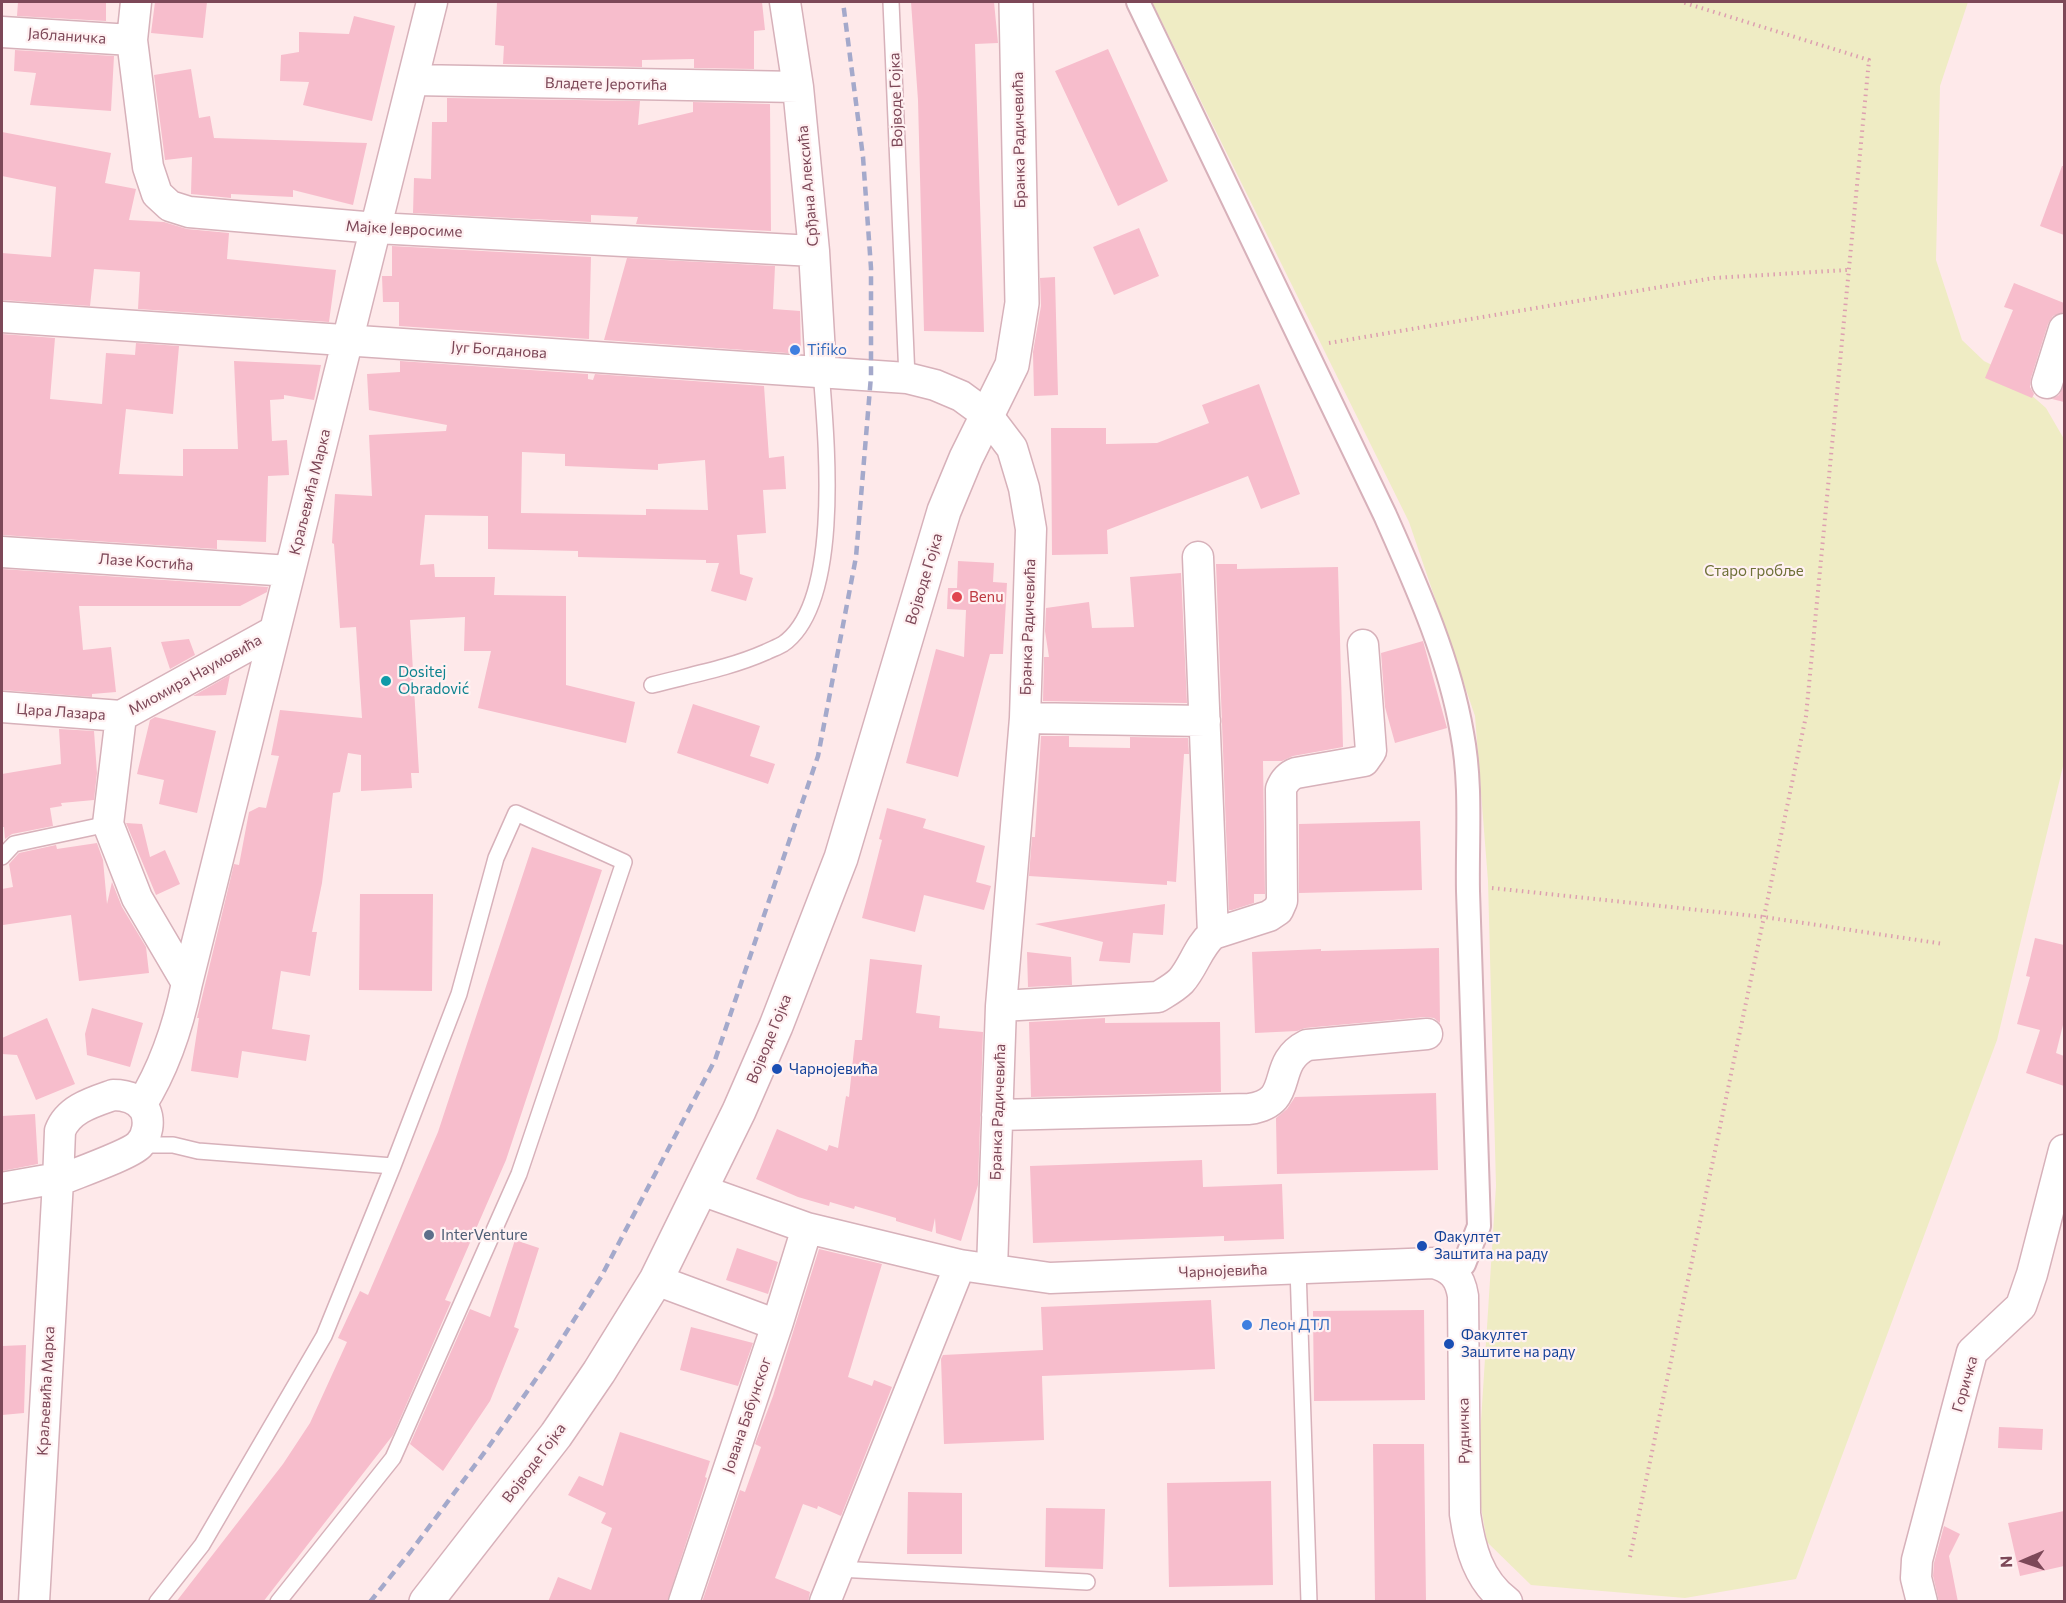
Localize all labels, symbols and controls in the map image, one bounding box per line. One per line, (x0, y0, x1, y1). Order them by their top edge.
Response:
street label: Јабланичка (27, 24, 107, 48)
street label: Војводе Гојка (885, 52, 907, 148)
street label: Бранка Радичевића (1009, 72, 1029, 208)
street label: Владете Јеротића (545, 74, 667, 94)
street label: Срђана Алексића (794, 125, 822, 247)
street label: Мајке Јевросиме (345, 217, 463, 241)
street label: Југ Богданова (450, 338, 548, 362)
place label: Tifiko (807, 341, 847, 359)
marker: Tifiko (788, 343, 802, 357)
street label: Краљевића Марка (286, 427, 334, 557)
street label: Војводе Гојка (902, 531, 946, 627)
street label: Лазе Костића (98, 550, 194, 574)
street label: Бранка Радичевића (1017, 558, 1039, 696)
park label: Старо гробље (1704, 562, 1804, 580)
place label: Benu (969, 588, 1004, 606)
marker: Benu (950, 590, 964, 604)
street label: Миомира Наумовића (125, 631, 265, 719)
place label: Dositej Obradović (398, 663, 469, 698)
marker: Dositej Obradović (379, 674, 393, 688)
street label: Цара Лазара (16, 700, 106, 724)
street label: Војводе Гојка (743, 992, 795, 1086)
street label: Бранка Радичевића (987, 1043, 1009, 1181)
place label: Чарнојевића (789, 1060, 878, 1078)
marker: Чарнојевића (770, 1062, 784, 1076)
place label: InterVenture (441, 1226, 528, 1244)
marker: InterVenture (422, 1228, 436, 1242)
place label: Факултет Заштита на раду (1434, 1228, 1548, 1263)
marker: Факултет Заштита на раду (1415, 1239, 1429, 1253)
street label: Чарнојевића (1178, 1260, 1268, 1282)
place label: Леон ДТЛ (1259, 1316, 1330, 1334)
marker: Леон ДТЛ (1240, 1318, 1254, 1332)
street label: Краљевића Марка (34, 1326, 58, 1456)
place label: Факултет Заштите на раду (1461, 1326, 1575, 1361)
marker: Факултет Заштите на раду (1442, 1337, 1456, 1351)
street label: Горичка (1948, 1354, 1982, 1414)
street label: Јована Бабунског (719, 1355, 775, 1475)
street label: Рудничка (1454, 1398, 1474, 1464)
street label: Војводе Гојка (498, 1420, 570, 1506)
north arrow (1994, 1531, 2054, 1591)
text: N (1996, 1555, 2015, 1568)

